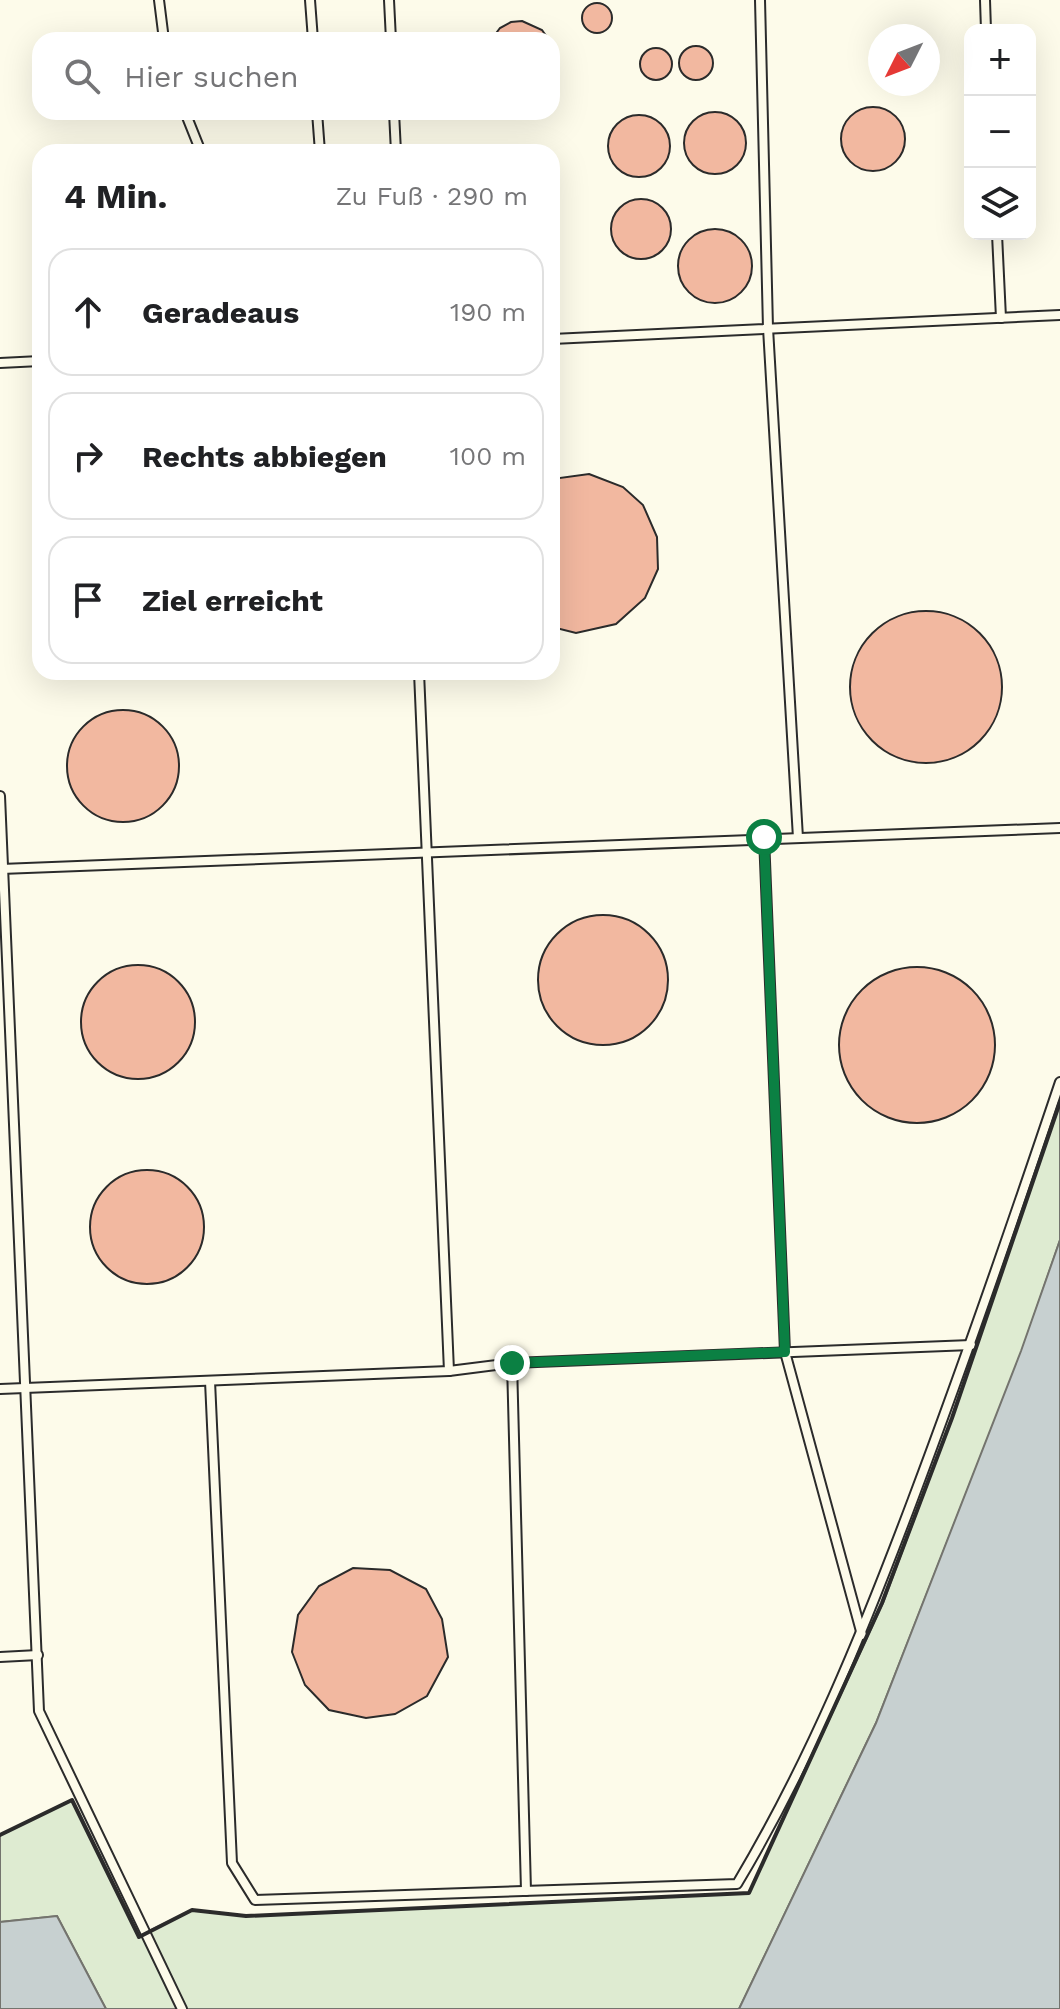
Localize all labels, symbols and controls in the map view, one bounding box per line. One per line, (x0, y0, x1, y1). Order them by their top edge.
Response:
north arrow (868, 24, 940, 96)
map controls (964, 24, 1036, 240)
button: + (964, 24, 1036, 96)
search box (32, 32, 560, 120)
icon: search (60, 54, 104, 98)
text: Hier suchen (124, 59, 299, 94)
button: − (964, 96, 1036, 168)
button: layers (964, 168, 1036, 240)
text: 4 Min. (64, 176, 167, 216)
text: Zu Fuß · 290 m (336, 181, 528, 211)
icon: ahead (66, 290, 110, 334)
text: Geradeaus (142, 295, 299, 330)
text: 190 m (450, 297, 526, 327)
icon: right (66, 434, 110, 478)
text: Rechts abbiegen (142, 439, 387, 474)
text: 100 m (450, 441, 526, 471)
icon: arrive (66, 578, 110, 622)
text: Ziel erreicht (142, 583, 323, 618)
route start (746, 819, 782, 855)
route end (494, 1345, 530, 1381)

